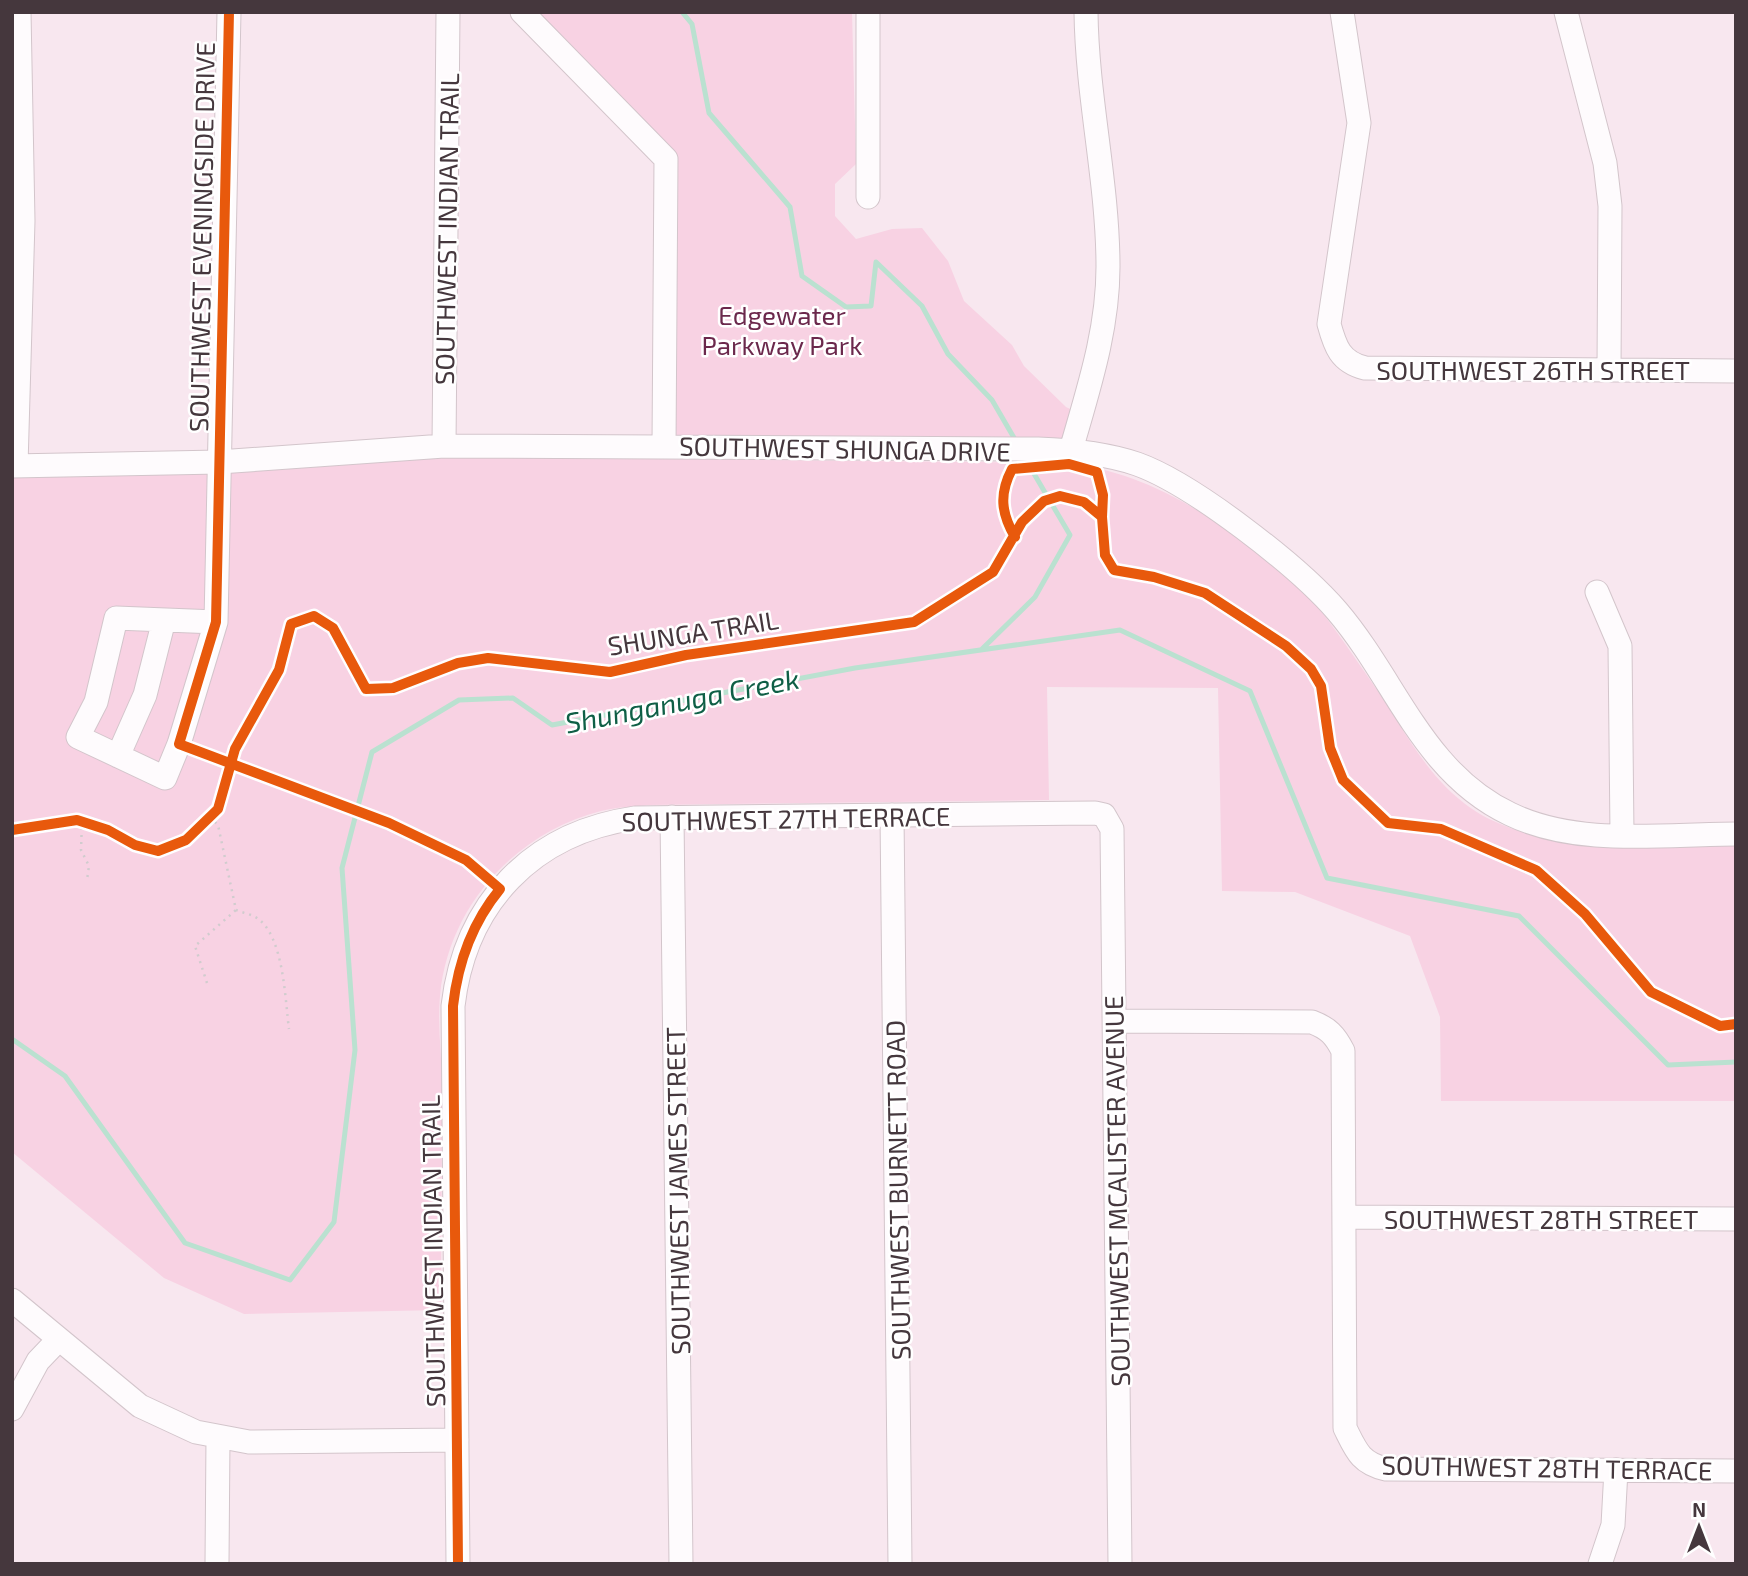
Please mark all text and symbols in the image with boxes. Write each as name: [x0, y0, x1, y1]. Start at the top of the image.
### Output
street label: SOUTHWEST EVENINGSIDE DRIVE: [182, 42, 220, 432]
street label: SOUTHWEST INDIAN TRAIL: [428, 73, 464, 385]
park label: Edgewater Parkway Park: [702, 299, 862, 360]
street label: SOUTHWEST 26TH STREET: [1376, 354, 1690, 385]
street label: SOUTHWEST SHUNGA DRIVE: [679, 430, 1011, 466]
street label: SHUNGA TRAIL: [606, 603, 780, 661]
water label: Shunganuga Creek: [562, 661, 802, 739]
street label: SOUTHWEST 27TH TERRACE: [621, 800, 951, 836]
street label: SOUTHWEST MCALISTER AVENUE: [1097, 995, 1135, 1387]
street label: SOUTHWEST BURNETT ROAD: [879, 1020, 915, 1360]
street label: SOUTHWEST JAMES STREET: [659, 1027, 695, 1355]
street label: SOUTHWEST INDIAN TRAIL: [414, 1095, 450, 1407]
street label: SOUTHWEST 28TH STREET: [1384, 1203, 1698, 1234]
street label: SOUTHWEST 28TH TERRACE: [1381, 1449, 1713, 1485]
north arrow: [1664, 1492, 1734, 1562]
text: N: [1692, 1498, 1706, 1521]

